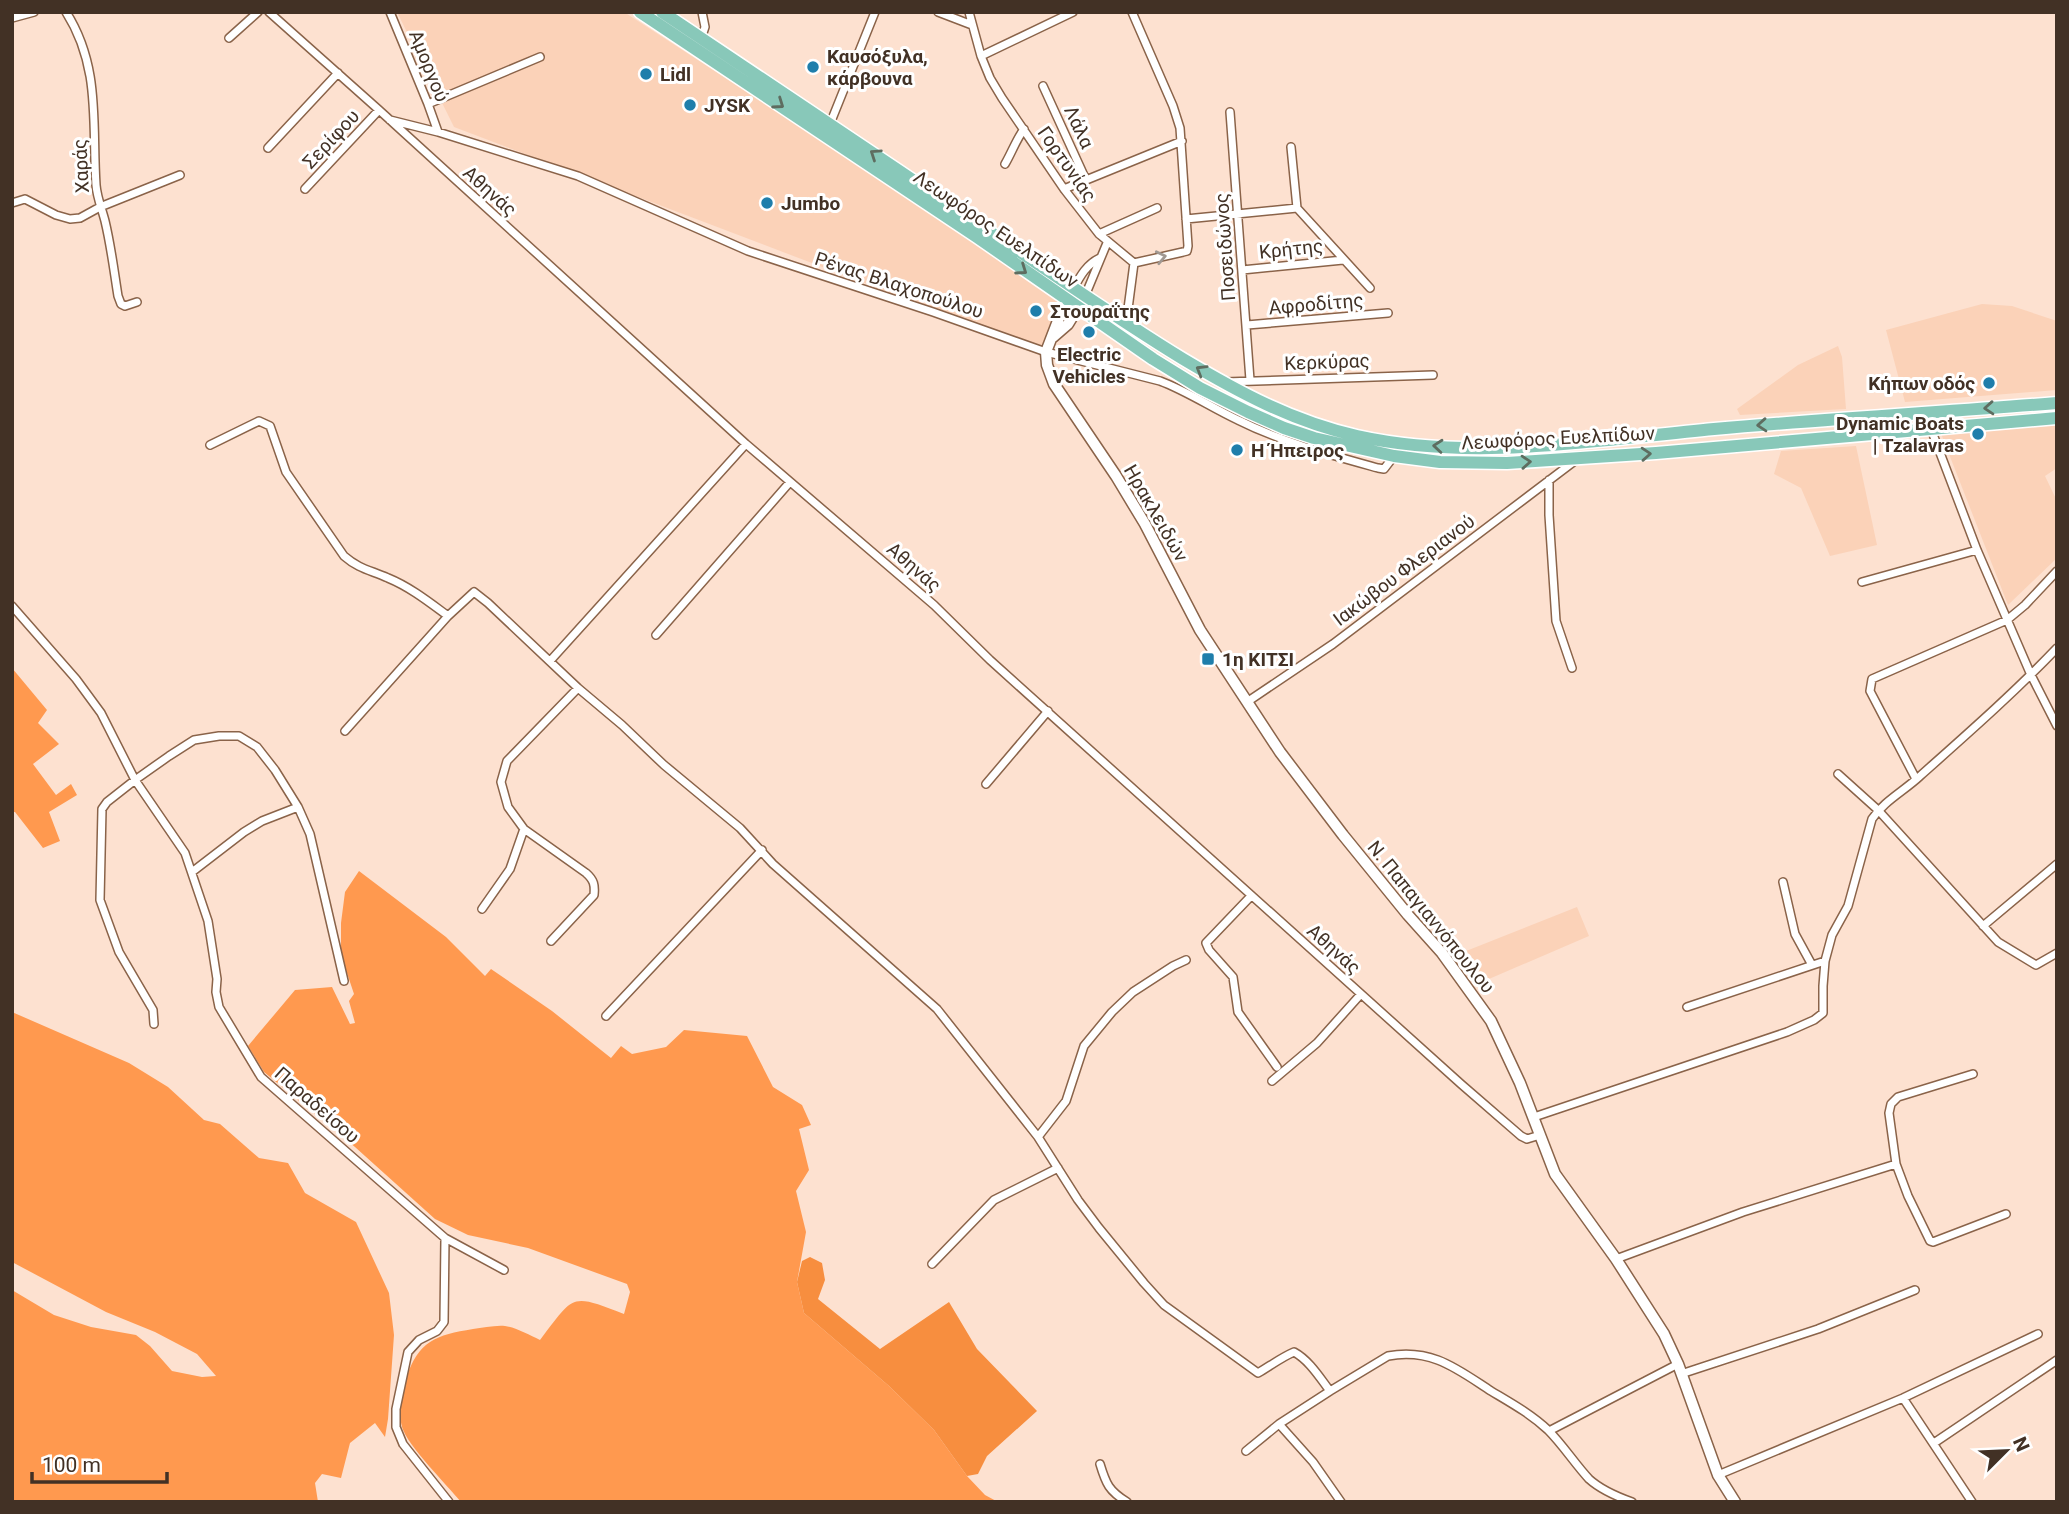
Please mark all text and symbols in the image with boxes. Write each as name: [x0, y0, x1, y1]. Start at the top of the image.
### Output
street label: Αμοργού: [404, 27, 454, 105]
place label: Καυσόξυλα, κάρβουνα: [827, 45, 928, 90]
marker: Καυσόξυλα, κάρβουνα: [805, 59, 821, 75]
place label: Lidl: [660, 63, 691, 86]
marker: Lidl: [638, 66, 654, 82]
place label: JYSK: [704, 94, 751, 117]
one-way arrow: [771, 96, 784, 108]
marker: JYSK: [682, 97, 698, 113]
street label: Λάλα: [1059, 102, 1099, 152]
street label: Σερίφου: [298, 105, 364, 173]
street label: Γορτυνίας: [1033, 122, 1101, 206]
street label: Χαράς: [68, 138, 94, 194]
one-way arrow: [870, 150, 883, 162]
street label: Αθηνάς: [459, 161, 521, 221]
street label: Λεωφόρος Ευελπίδων: [909, 165, 1083, 293]
place label: Jumbo: [781, 192, 840, 215]
street label: Ποσειδώνος: [1210, 192, 1240, 302]
marker: Jumbo: [759, 195, 775, 211]
street label: Κρήτης: [1258, 234, 1324, 264]
street label: Ρένας Βλαχοπούλου: [812, 247, 986, 323]
one-way arrow: [1155, 251, 1167, 266]
one-way arrow: [1014, 262, 1027, 274]
street label: Αφροδίτης: [1268, 288, 1364, 320]
place label: Στουραΐτης: [1050, 300, 1150, 323]
marker: Στουραΐτης: [1028, 303, 1044, 319]
marker: Electric Vehicles: [1081, 324, 1097, 340]
place label: Electric Vehicles: [1053, 343, 1126, 388]
street label: Κερκύρας: [1284, 349, 1370, 375]
one-way arrow: [1195, 365, 1208, 378]
place label: Κήπων οδός: [1868, 372, 1975, 395]
marker: Κήπων οδός: [1981, 375, 1997, 391]
one-way arrow: [1983, 400, 1994, 415]
place label: Dynamic Boats | Tzalavras: [1836, 412, 1964, 457]
one-way arrow: [1756, 418, 1767, 433]
street label: Λεωφόρος Ευελπίδων: [1461, 421, 1655, 455]
marker: Dynamic Boats | Tzalavras: [1970, 426, 1986, 442]
place label: Η Ήπειρος: [1251, 439, 1344, 462]
one-way arrow: [1432, 439, 1443, 454]
marker: Η Ήπειρος: [1229, 442, 1245, 458]
one-way arrow: [1641, 447, 1652, 462]
one-way arrow: [1521, 455, 1532, 470]
street label: Ηρακλειδών: [1119, 460, 1193, 566]
street label: Ιακώβου Φλεριανού: [1329, 509, 1479, 631]
street label: Αθηνάς: [882, 537, 946, 597]
place label: 1η ΚΙΤΣΙ: [1222, 648, 1294, 671]
marker: 1η ΚΙΤΣΙ: [1200, 651, 1216, 667]
street label: Ν. Παπαγιαννόπουλου: [1362, 836, 1500, 998]
street label: Αθηνάς: [1303, 919, 1365, 979]
street label: Παραδείσου: [270, 1062, 364, 1148]
north arrow: [1971, 1416, 2041, 1486]
text: N: [2008, 1433, 2034, 1455]
scale bar: [32, 1440, 166, 1484]
text: 100 m: [42, 1453, 101, 1477]

